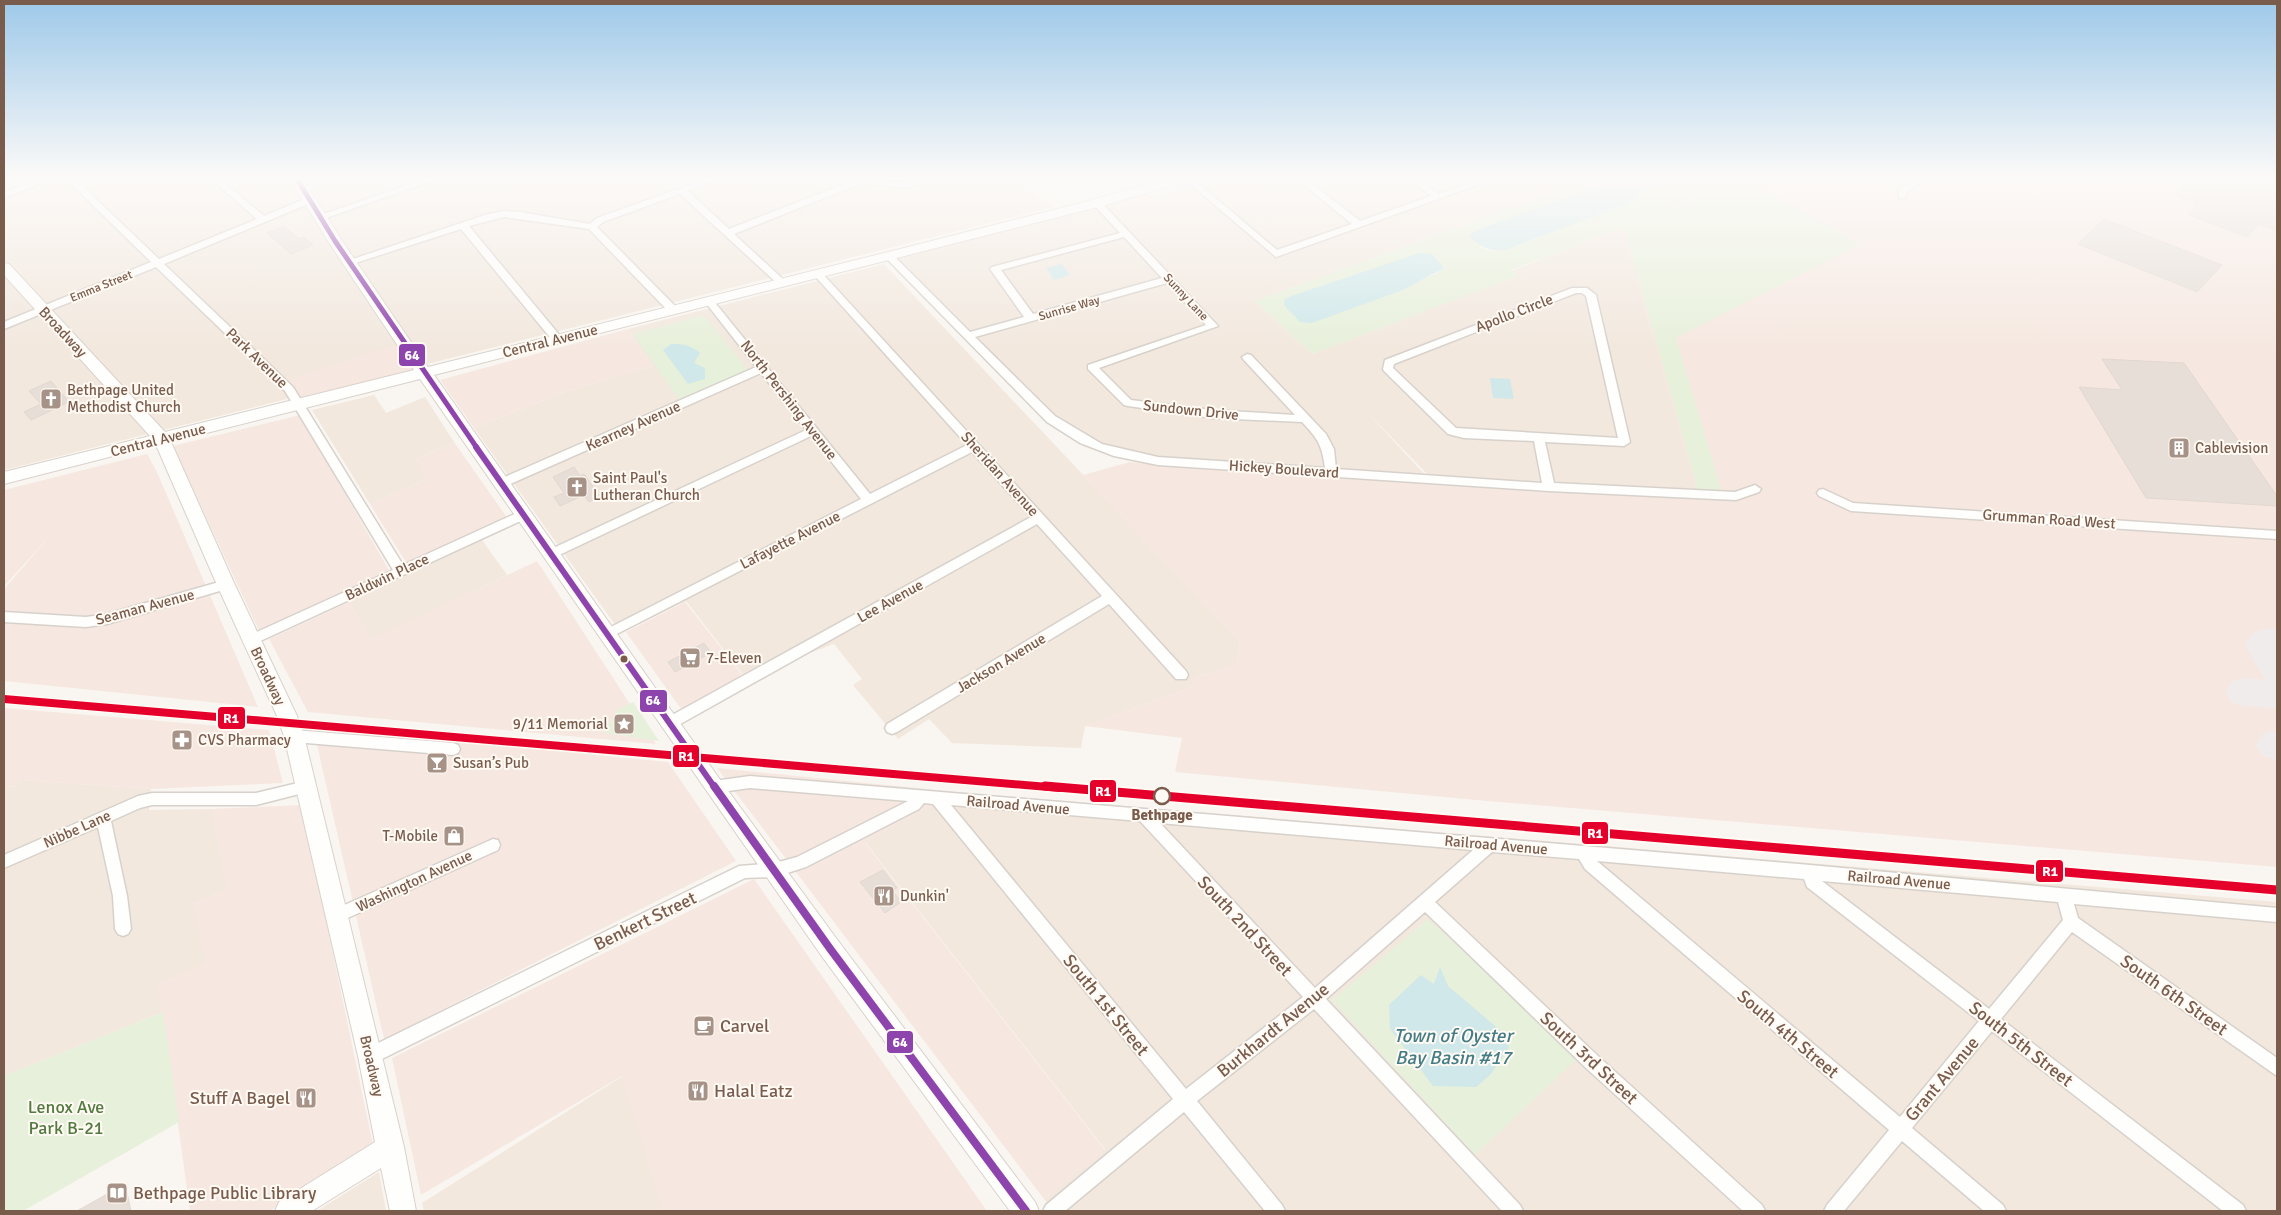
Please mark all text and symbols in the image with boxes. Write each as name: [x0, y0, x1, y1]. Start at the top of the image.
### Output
street label: Emma Street: [68, 267, 135, 306]
street label: Sunny Lane: [1160, 271, 1211, 324]
street label: Apollo Circle: [1473, 290, 1555, 336]
street label: Sunrise Way: [1037, 293, 1102, 324]
street label: Broadway: [35, 303, 91, 361]
street label: Central Avenue: [501, 320, 599, 362]
street label: Park Avenue: [222, 324, 292, 392]
street label: North Pershing Avenue: [737, 337, 841, 463]
line badge: 64: [398, 343, 426, 367]
text: 64: [404, 347, 420, 364]
place label: Bethpage United Methodist Church: [67, 381, 181, 416]
church icon: Bethpage United Methodist Church: [39, 387, 63, 411]
street label: Sundown Drive: [1142, 396, 1240, 424]
street label: Kearney Avenue: [583, 397, 683, 455]
street label: Central Avenue: [109, 419, 207, 461]
street label: Sheridan Avenue: [957, 428, 1043, 520]
building icon: Cablevision: [2167, 436, 2191, 460]
place label: Cablevision: [2195, 439, 2268, 457]
street label: Hickey Boulevard: [1228, 456, 1340, 482]
place label: Saint Paul's Lutheran Church: [593, 469, 700, 504]
church icon: Saint Paul's Lutheran Church: [565, 475, 589, 499]
street label: Grumman Road West: [1982, 505, 2116, 533]
street label: Lafayette Avenue: [737, 507, 843, 573]
street label: Baldwin Place: [342, 550, 432, 604]
street label: Lee Avenue: [854, 576, 926, 626]
street label: Seaman Avenue: [94, 585, 196, 629]
street label: Jackson Avenue: [953, 629, 1049, 697]
street label: Broadway: [247, 644, 289, 708]
supermarket icon: 7-Eleven: [678, 646, 702, 670]
place label: 7-Eleven: [706, 649, 762, 667]
unlabelled marker: [619, 654, 629, 664]
line badge: 64: [639, 689, 668, 713]
text: 64: [645, 692, 661, 709]
line badge: R1: [217, 706, 246, 730]
text: R1: [223, 710, 240, 727]
place icon: 9/11 Memorial: [612, 712, 636, 736]
place label: 9/11 Memorial: [513, 715, 608, 733]
pharmacy icon: CVS Pharmacy: [170, 728, 194, 752]
place label: CVS Pharmacy: [198, 731, 291, 749]
line badge: R1: [672, 744, 700, 768]
text: R1: [678, 748, 695, 765]
bar icon: Susan’s Pub: [425, 751, 449, 775]
place label: Susan’s Pub: [453, 754, 529, 772]
line badge: R1: [1089, 779, 1117, 803]
text: R1: [1095, 783, 1112, 800]
marker: Bethpage: [1153, 787, 1171, 805]
street label: Railroad Avenue: [966, 792, 1070, 818]
street label: Nibbe Lane: [41, 806, 113, 852]
place label: Bethpage: [1131, 806, 1193, 824]
line badge: R1: [1581, 821, 1609, 845]
shop icon: T-Mobile: [442, 824, 466, 848]
text: R1: [1587, 825, 1604, 842]
place label: T-Mobile: [383, 827, 438, 845]
street label: Railroad Avenue: [1444, 832, 1548, 858]
street label: Washington Avenue: [353, 846, 475, 916]
line badge: R1: [2035, 859, 2064, 883]
text: R1: [2042, 863, 2059, 880]
street label: Railroad Avenue: [1847, 867, 1951, 893]
street label: South 2nd Street: [1193, 871, 1297, 981]
restaurant icon: Dunkin': [872, 884, 896, 908]
street label: Benkert Street: [590, 887, 700, 955]
place label: Dunkin': [900, 887, 949, 905]
street label: South 1st Street: [1058, 950, 1154, 1060]
street label: South 6th Street: [2116, 950, 2232, 1040]
street label: Burkhardt Avenue: [1212, 978, 1334, 1082]
street label: South 4th Street: [1733, 985, 1843, 1083]
street label: South 5th Street: [1965, 997, 2077, 1091]
street label: South 3rd Street: [1535, 1007, 1643, 1109]
cafe icon: Carvel: [692, 1014, 716, 1038]
place label: Carvel: [720, 1015, 769, 1037]
water label: Town of Oyster Bay Basin #17: [1394, 1024, 1515, 1070]
line badge: 64: [886, 1030, 914, 1054]
street label: Grant Avenue: [1900, 1032, 1984, 1126]
street label: Broadway: [356, 1034, 388, 1098]
text: 64: [892, 1034, 908, 1051]
restaurant icon: Halal Eatz: [686, 1079, 710, 1103]
place label: Halal Eatz: [714, 1080, 793, 1102]
restaurant icon: Stuff A Bagel: [294, 1086, 318, 1110]
place label: Stuff A Bagel: [190, 1087, 290, 1109]
park label: Lenox Ave Park B-21: [28, 1096, 104, 1139]
library icon: Bethpage Public Library: [105, 1181, 129, 1205]
place label: Bethpage Public Library: [133, 1182, 317, 1204]

